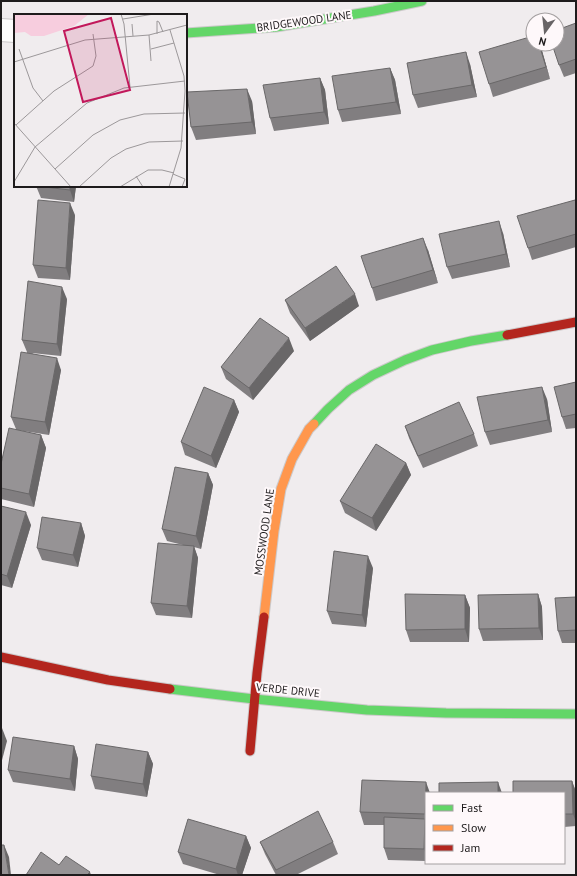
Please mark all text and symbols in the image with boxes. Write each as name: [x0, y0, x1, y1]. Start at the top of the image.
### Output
street label: BRIDGEWOOD LANE: [256, 7, 352, 35]
north arrow: [525, 12, 565, 52]
inset map: [14, 14, 187, 187]
text: N: [537, 34, 548, 49]
street label: MOSSWOOD LANE: [251, 488, 277, 576]
street label: VERDE DRIVE: [255, 680, 321, 700]
legend: [425, 792, 565, 864]
text: Fast: [461, 800, 482, 815]
text: Slow: [461, 820, 486, 835]
text: Jam: [460, 840, 480, 855]

